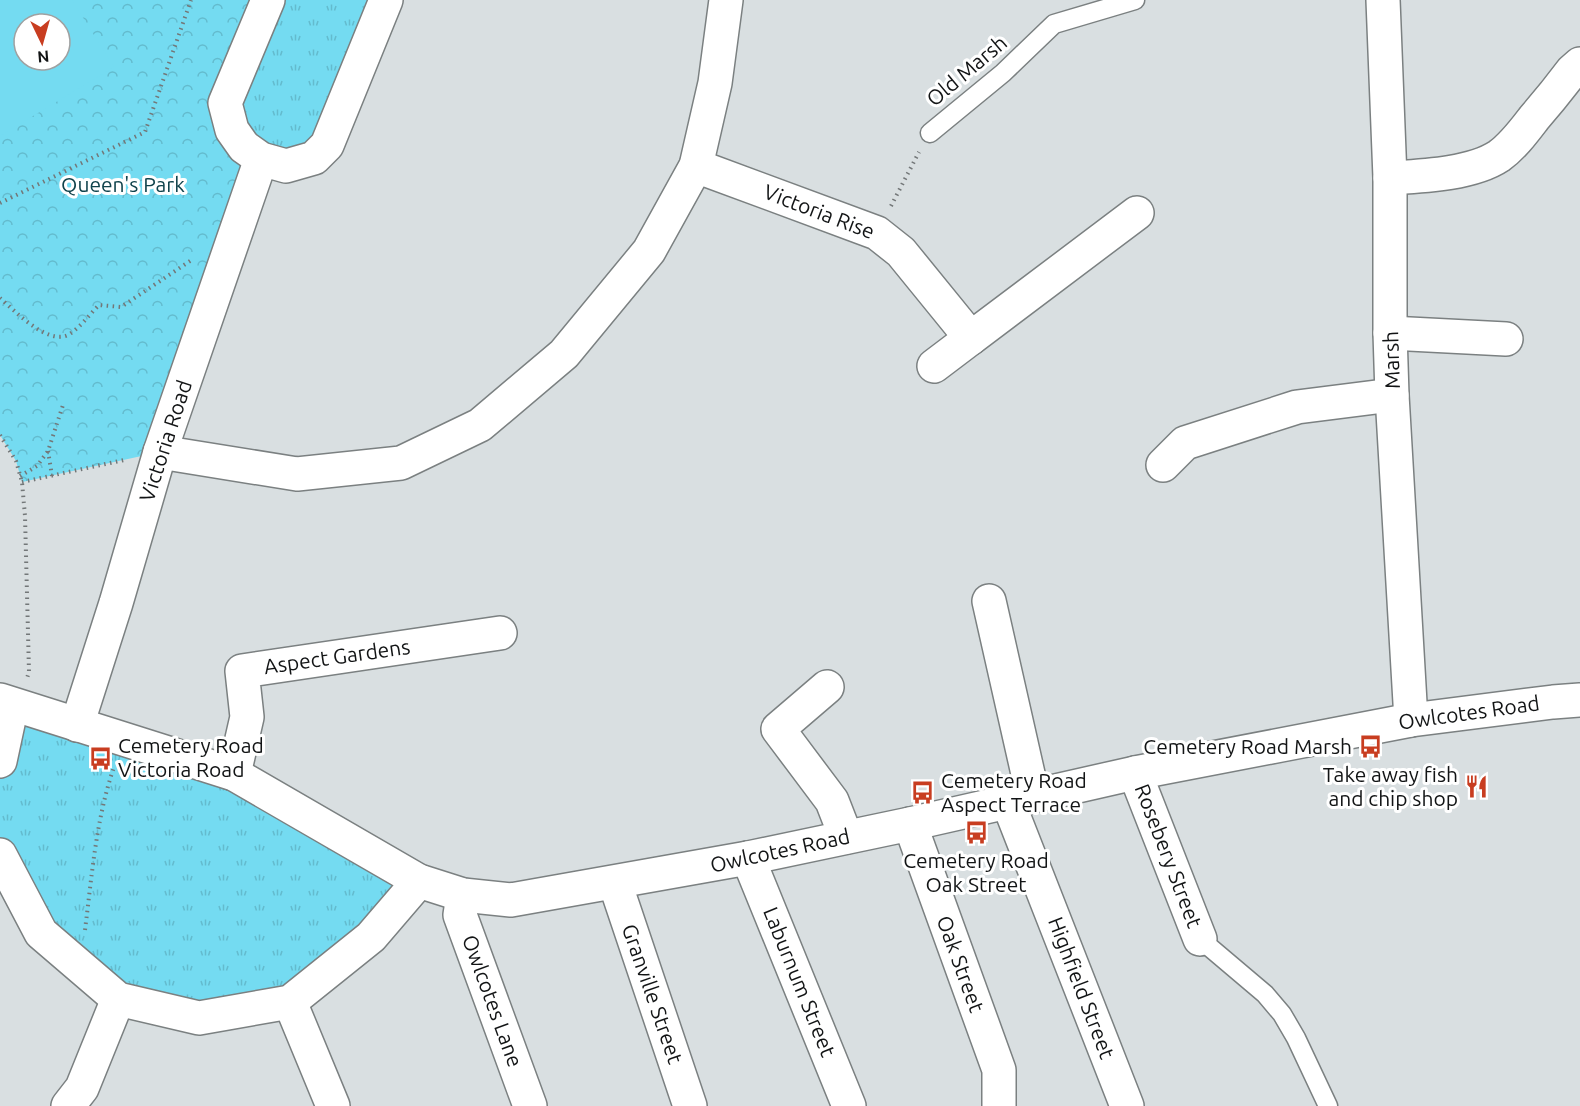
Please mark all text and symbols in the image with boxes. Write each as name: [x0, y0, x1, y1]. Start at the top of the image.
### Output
north arrow: [12, 12, 72, 72]
street label: Old Marsh: [921, 30, 1011, 111]
text: N: [37, 47, 50, 66]
park label: Queen's Park: [61, 172, 185, 196]
street label: Victoria Rise: [760, 179, 878, 243]
street label: Marsh: [1378, 331, 1404, 389]
street label: Victoria Road: [134, 377, 196, 505]
street label: Aspect Gardens: [262, 634, 412, 678]
street label: Owlcotes Road: [1397, 690, 1541, 734]
place label: Cemetery Road Victoria Road: [118, 733, 264, 781]
place label: Cemetery Road Marsh: [1143, 734, 1352, 758]
bus stop icon: Cemetery Road Marsh: [1357, 734, 1383, 760]
bus stop icon: Cemetery Road Victoria Road: [87, 745, 113, 771]
place label: Take away fish and chip shop: [1323, 762, 1458, 810]
place label: Cemetery Road Aspect Terrace: [941, 768, 1087, 816]
restaurant icon: Take away fish and chip shop: [1463, 774, 1489, 800]
bus stop icon: Cemetery Road Aspect Terrace: [910, 780, 936, 806]
street label: Rosebery Street: [1131, 780, 1207, 931]
bus stop icon: Cemetery Road Oak Street: [963, 820, 989, 846]
street label: Owlcotes Road: [708, 823, 852, 877]
place label: Cemetery Road Oak Street: [903, 848, 1049, 896]
street label: Laburnum Street: [759, 903, 841, 1060]
street label: Oak Street: [932, 912, 990, 1015]
street label: Highfield Street: [1044, 913, 1120, 1062]
street label: Granville Street: [618, 921, 688, 1067]
street label: Owlcotes Lane: [458, 931, 528, 1070]

